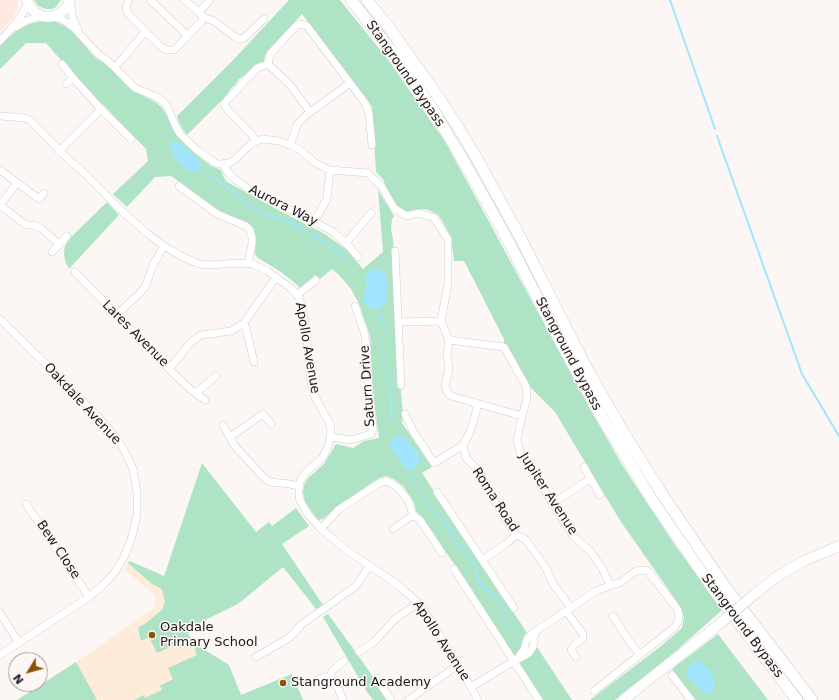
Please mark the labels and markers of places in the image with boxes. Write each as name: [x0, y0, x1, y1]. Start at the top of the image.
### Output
place label: Oakdale Primary School: [160, 620, 258, 651]
marker: Oakdale Primary School: [147, 630, 157, 640]
place label: Stanground Academy: [291, 675, 431, 691]
marker: Stanground Academy: [278, 678, 288, 688]

